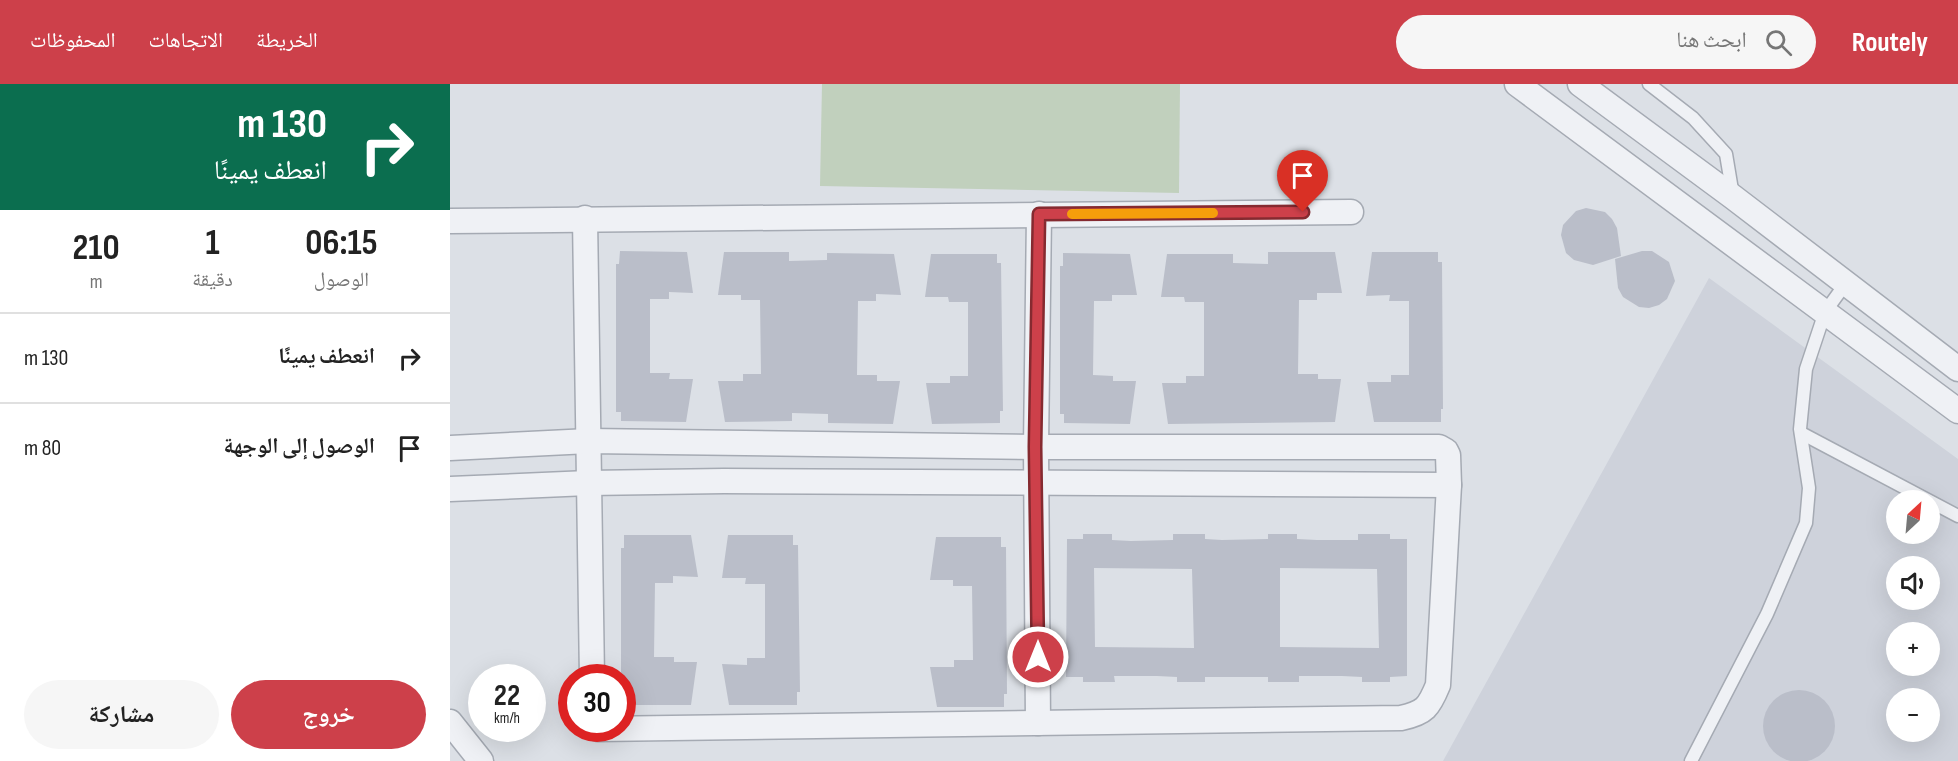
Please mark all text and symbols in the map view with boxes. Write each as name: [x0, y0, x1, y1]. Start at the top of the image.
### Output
search box: [1396, 15, 1816, 69]
icon: search: [1762, 26, 1795, 59]
text: Routely: [1852, 26, 1928, 59]
text: ابحث هنا: [1676, 27, 1747, 54]
text: المحفوظات: [30, 28, 115, 53]
text: الاتجاهات: [148, 28, 223, 53]
text: الخريطة: [256, 28, 318, 53]
text: 130 m: [237, 99, 327, 150]
icon: right: [348, 108, 426, 186]
pin: [1277, 150, 1328, 212]
text: انعطف يمينًا: [214, 155, 327, 187]
icon: arrive: [1286, 159, 1319, 192]
text: 1: [205, 222, 220, 265]
text: 06:15: [305, 222, 377, 265]
text: 210: [73, 227, 120, 270]
text: دقيقة: [192, 268, 233, 292]
text: الوصول: [314, 268, 369, 292]
text: m: [90, 270, 103, 294]
icon: right: [393, 342, 426, 375]
text: انعطف يمينًا: [278, 343, 375, 370]
text: 130 m: [24, 345, 68, 372]
icon: arrive: [393, 432, 426, 465]
text: الوصول إلى الوجهة: [223, 433, 375, 460]
text: 80 m: [24, 435, 61, 462]
north arrow: [1886, 490, 1940, 544]
map controls: [1886, 490, 1940, 742]
button: sound: [1886, 556, 1940, 610]
button: +: [1886, 622, 1940, 676]
position arrow: [1006, 625, 1070, 689]
speed limit sign: 30: [558, 664, 636, 742]
text: 22: [494, 678, 520, 714]
button: مشاركة: [24, 680, 219, 749]
button: خروج: [231, 680, 426, 749]
button: −: [1886, 688, 1940, 742]
text: km/h: [494, 709, 520, 728]

